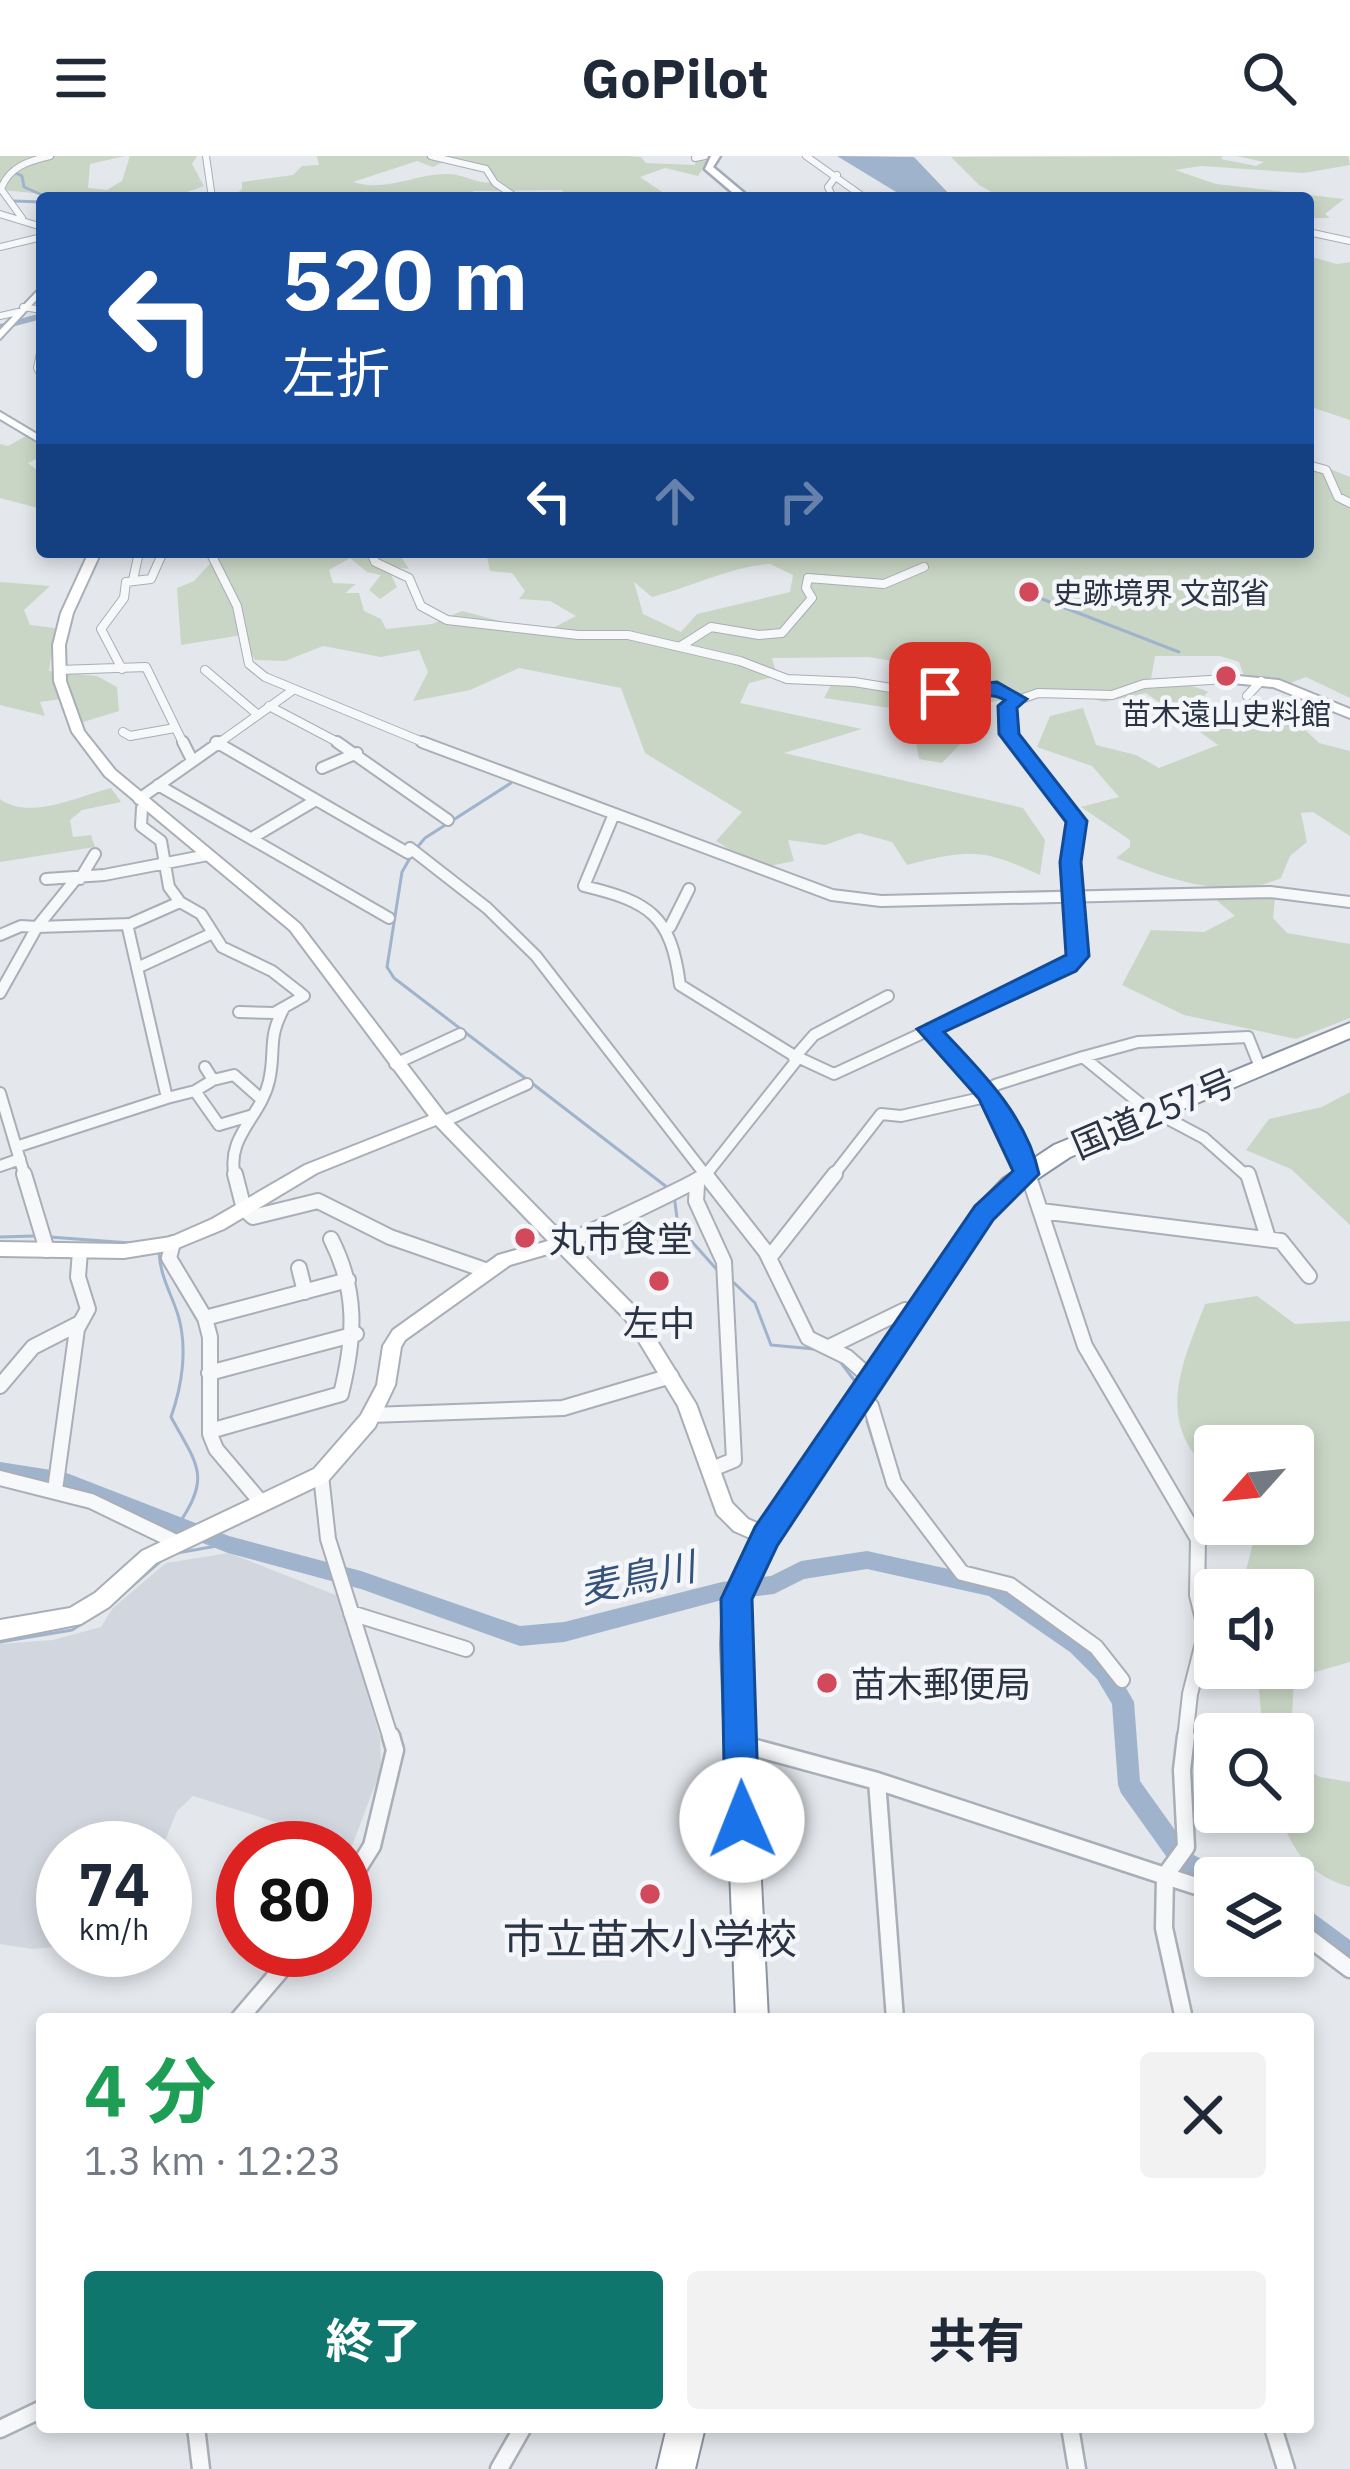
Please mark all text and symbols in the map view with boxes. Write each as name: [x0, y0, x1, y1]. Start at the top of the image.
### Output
text: GoPilot: [581, 43, 769, 113]
icon: menu: [48, 45, 114, 111]
icon: search: [1236, 45, 1302, 111]
text: 520 m: [282, 224, 528, 333]
icon: left: [84, 240, 240, 396]
text: 左折: [282, 338, 390, 408]
icon: left: [516, 468, 582, 534]
icon: ahead: [642, 468, 708, 534]
icon: right: [768, 468, 834, 534]
place label: 史跡境界 文部省: [1053, 573, 1270, 612]
marker: 史跡境界 文部省: [1016, 579, 1042, 605]
pin: [889, 642, 991, 744]
icon: arrive: [907, 660, 973, 726]
marker: 苗木遠山史料館: [1213, 663, 1239, 689]
place label: 苗木遠山史料館: [1121, 694, 1331, 733]
street label: 国道257号: [1064, 1058, 1242, 1168]
place label: 丸市食堂: [549, 1215, 693, 1262]
marker: 丸市食堂: [512, 1225, 538, 1251]
marker: 左中: [646, 1268, 672, 1294]
place label: 左中: [623, 1299, 695, 1346]
north arrow: [1194, 1425, 1314, 1545]
map controls: [1194, 1425, 1314, 1977]
water label: 麦鳥川: [574, 1539, 703, 1614]
button: sound: [1194, 1569, 1314, 1689]
place label: 苗木郵便局: [851, 1660, 1031, 1707]
marker: 苗木郵便局: [814, 1670, 840, 1696]
button: search: [1194, 1713, 1314, 1833]
position arrow: [679, 1757, 805, 1883]
speed limit sign: 80: [216, 1821, 372, 1977]
text: 74: [78, 1844, 150, 1923]
button: layers: [1194, 1857, 1314, 1977]
marker: 市立苗木小学校: [637, 1881, 663, 1907]
text: km/h: [79, 1909, 149, 1948]
place label: 市立苗木小学校: [503, 1911, 797, 1966]
text: 4 分: [84, 2043, 216, 2137]
button: close: [1140, 2052, 1266, 2178]
text: 1.3 km · 12:23: [84, 2135, 341, 2186]
button: 終了: [84, 2271, 663, 2409]
button: 共有: [687, 2271, 1266, 2409]

